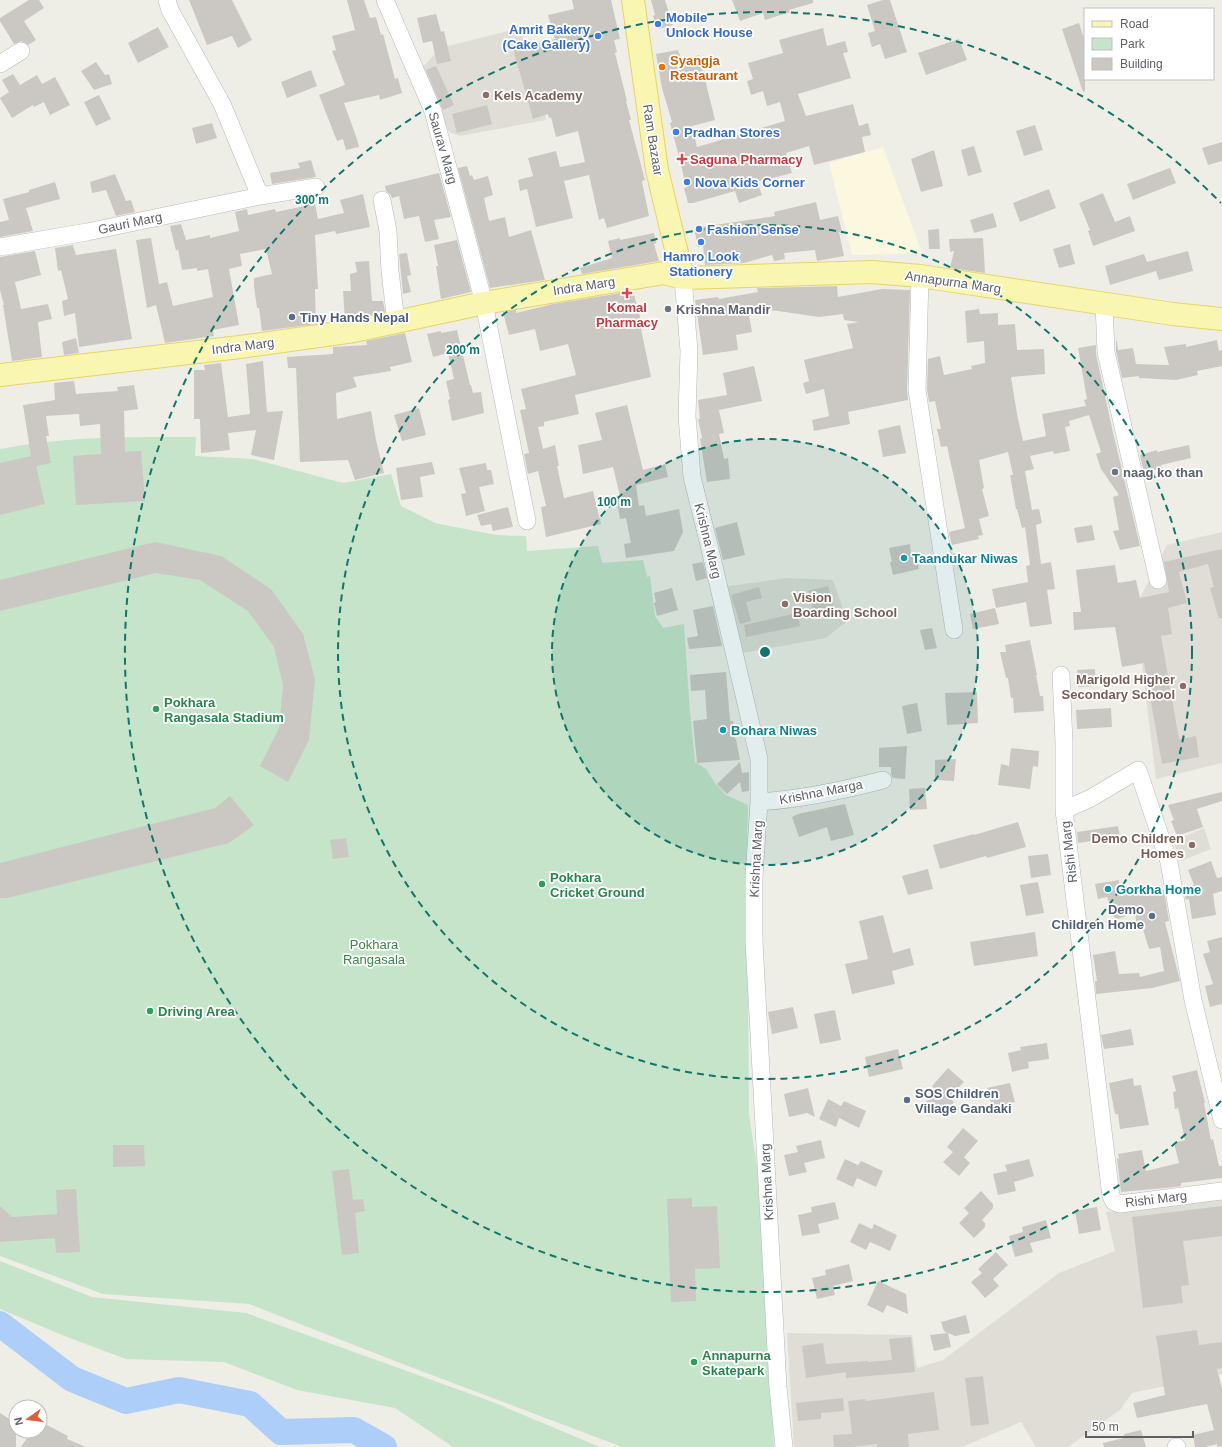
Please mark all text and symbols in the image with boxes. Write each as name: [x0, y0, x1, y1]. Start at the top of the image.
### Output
legend: [1084, 8, 1214, 80]
place label: Mobile Unlock House: [666, 10, 753, 40]
text: Road: [1120, 17, 1149, 31]
marker: Mobile Unlock House: [653, 19, 663, 29]
place label: Amrit Bakery (Cake Gallery): [503, 22, 591, 52]
marker: Amrit Bakery (Cake Gallery): [593, 31, 603, 41]
text: Park: [1120, 37, 1146, 51]
place label: Syangja Restaurant: [670, 53, 739, 83]
text: Building: [1120, 57, 1163, 71]
marker: Syangja Restaurant: [657, 62, 667, 72]
place label: Kels Academy: [494, 88, 583, 103]
marker: Kels Academy: [481, 90, 491, 100]
street label: Ram Bazaar: [640, 103, 666, 178]
street label: Saurav Marg: [426, 110, 460, 186]
place label: Pradhan Stores: [684, 125, 780, 140]
marker: Pradhan Stores: [671, 127, 681, 137]
place label: Saguna Pharmacy: [690, 152, 803, 167]
marker: Saguna Pharmacy: [677, 154, 687, 164]
place label: Nova Kids Corner: [695, 175, 805, 190]
marker: Nova Kids Corner: [682, 177, 692, 187]
text: 300 m: [295, 193, 329, 207]
street label: Gauri Marg: [97, 209, 163, 237]
place label: Fashion Sense: [707, 222, 799, 237]
marker: Fashion Sense: [694, 224, 704, 234]
marker: Hamro Look Stationery: [696, 237, 706, 247]
place label: Hamro Look Stationery: [663, 249, 740, 279]
street label: Annapurna Marg: [904, 268, 1002, 296]
street label: Indra Marg: [552, 274, 616, 298]
marker: Komal Pharmacy: [622, 288, 632, 298]
place label: Komal Pharmacy: [596, 300, 659, 330]
place label: Krishna Mandir: [676, 302, 771, 317]
marker: Krishna Mandir: [663, 304, 673, 314]
place label: Tiny Hands Nepal: [300, 310, 409, 325]
marker: Tiny Hands Nepal: [287, 312, 297, 322]
street label: Indra Marg: [211, 335, 275, 357]
text: 200 m: [446, 343, 480, 357]
place label: naag ko than: [1123, 465, 1203, 480]
marker: naag ko than: [1110, 467, 1120, 477]
text: 100 m: [597, 495, 631, 509]
street label: Krishna Marg: [691, 502, 725, 580]
place label: Taandukar Niwas: [912, 551, 1018, 566]
marker: Taandukar Niwas: [899, 553, 909, 563]
place label: Vision Boarding School: [793, 590, 897, 620]
marker: Vision Boarding School: [780, 599, 790, 609]
centre of rings: [758, 645, 772, 659]
place label: Marigold Higher Secondary School: [1062, 672, 1175, 702]
marker: Marigold Higher Secondary School: [1178, 681, 1188, 691]
place label: Pokhara Rangasala Stadium: [164, 695, 284, 725]
marker: Pokhara Rangasala Stadium: [151, 704, 161, 714]
place label: Bohara Niwas: [731, 723, 817, 738]
marker: Bohara Niwas: [718, 725, 728, 735]
street label: Krishna Marga: [778, 776, 865, 807]
street label: Krishna Marg: [746, 820, 766, 898]
street label: Rishi Marg: [1058, 820, 1080, 884]
place label: Demo Children Homes: [1092, 831, 1184, 861]
marker: Demo Children Homes: [1187, 840, 1197, 850]
place label: Pokhara Cricket Ground: [550, 870, 645, 900]
marker: Pokhara Cricket Ground: [537, 879, 547, 889]
place label: Gorkha Home: [1116, 882, 1201, 897]
marker: Gorkha Home: [1103, 884, 1113, 894]
place label: Demo Children Home: [1052, 902, 1144, 932]
marker: Demo Children Home: [1147, 911, 1157, 921]
park label: Pokhara Rangasala: [343, 937, 406, 967]
place label: Driving Area: [158, 1004, 236, 1019]
marker: Driving Area: [145, 1006, 155, 1016]
place label: SOS Children Village Gandaki: [915, 1086, 1012, 1116]
marker: SOS Children Village Gandaki: [902, 1095, 912, 1105]
street label: Krishna Marg: [757, 1143, 777, 1221]
street label: Rishi Marg: [1124, 1188, 1188, 1210]
place label: Annapurna Skatepark: [702, 1348, 771, 1378]
marker: Annapurna Skatepark: [689, 1357, 699, 1367]
north arrow: [8, 1399, 48, 1439]
scale bar: [1086, 1413, 1193, 1439]
text: N: [12, 1416, 25, 1427]
text: 50 m: [1092, 1420, 1119, 1434]

